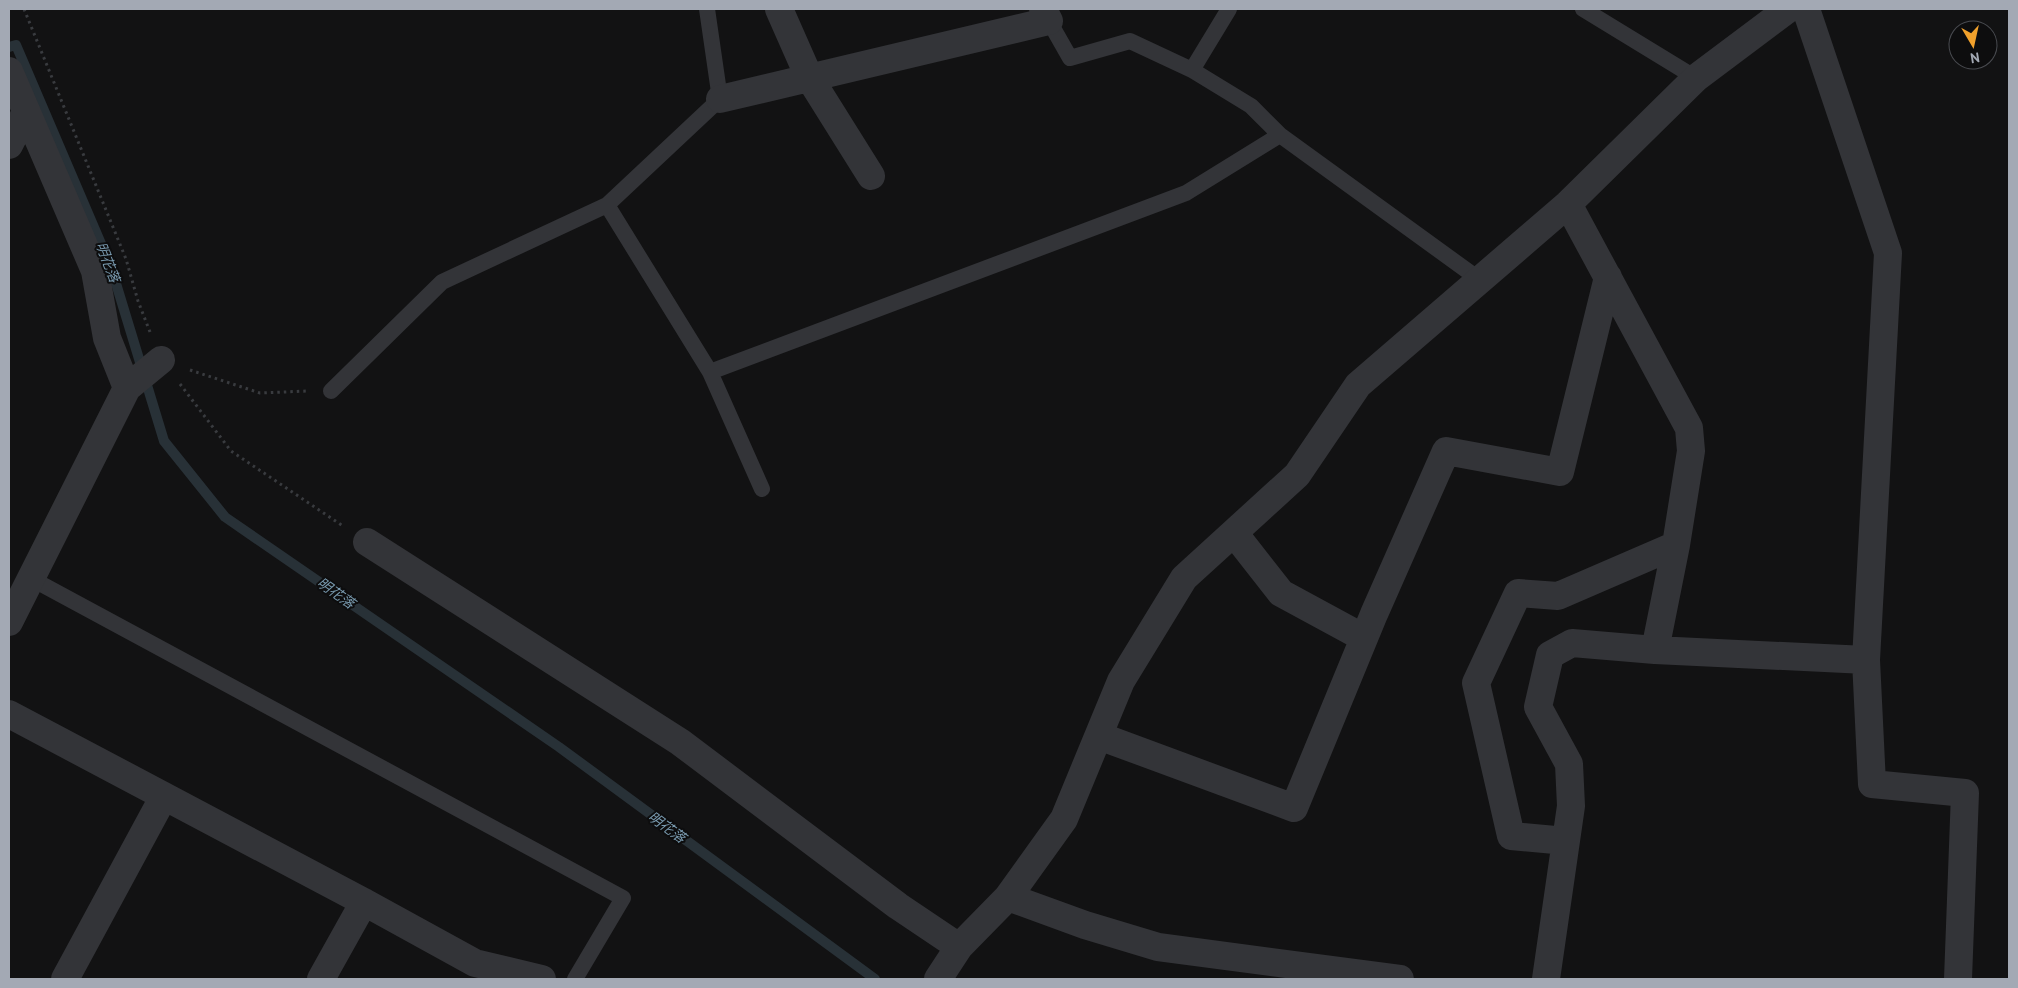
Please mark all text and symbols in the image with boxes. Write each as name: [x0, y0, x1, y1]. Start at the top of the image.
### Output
north arrow: [1948, 20, 1998, 70]
text: N: [1969, 48, 1981, 67]
water label: 明花落: [92, 239, 125, 287]
water label: 明花落: [314, 574, 360, 614]
water label: 明花落: [645, 807, 691, 848]

